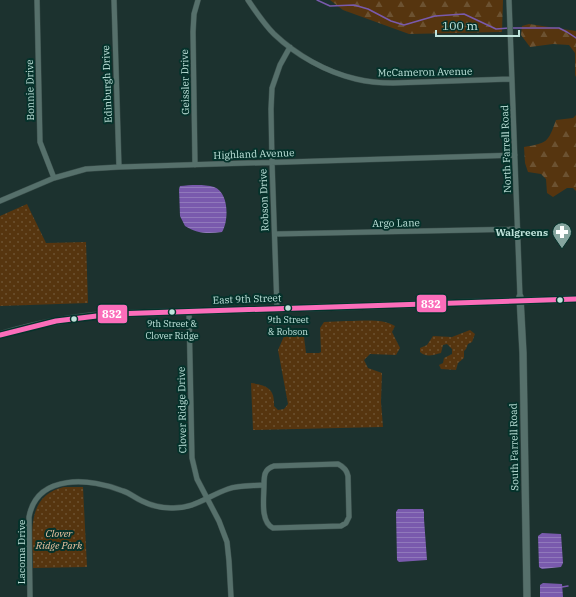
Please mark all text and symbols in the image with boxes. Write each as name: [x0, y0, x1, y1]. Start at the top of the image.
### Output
scale bar: [436, 12, 519, 38]
text: 100 m: [442, 18, 478, 33]
street label: Edinburgh Drive: [99, 45, 115, 123]
street label: Geissler Drive: [178, 49, 192, 115]
street label: Bonnie Drive: [23, 59, 37, 121]
street label: McCameron Avenue: [378, 65, 472, 79]
street label: North Farrell Road: [498, 105, 514, 193]
street label: Highland Avenue: [213, 146, 295, 162]
street label: Robson Drive: [256, 168, 272, 232]
street label: Argo Lane: [372, 216, 420, 230]
pharmacy icon: Walgreens: [551, 221, 573, 249]
place label: Walgreens: [495, 226, 548, 239]
street label: East 9th Street: [212, 291, 282, 307]
line badge: 832: [416, 294, 447, 313]
unlabelled marker: [555, 295, 565, 305]
text: 832: [421, 297, 441, 311]
marker: 9th Street & Robson: [283, 303, 293, 313]
line badge: 832: [97, 304, 128, 324]
text: 832: [102, 307, 122, 321]
marker: 9th Street & Clover Ridge: [167, 307, 177, 317]
unlabelled marker: [69, 314, 79, 324]
place label: 9th Street & Robson: [267, 314, 309, 337]
place label: 9th Street & Clover Ridge: [145, 318, 199, 341]
street label: Clover Ridge Drive: [175, 367, 189, 453]
street label: South Farrell Road: [507, 403, 521, 491]
street label: Lacoma Drive: [15, 520, 28, 584]
park label: Clover Ridge Park: [35, 527, 83, 552]

